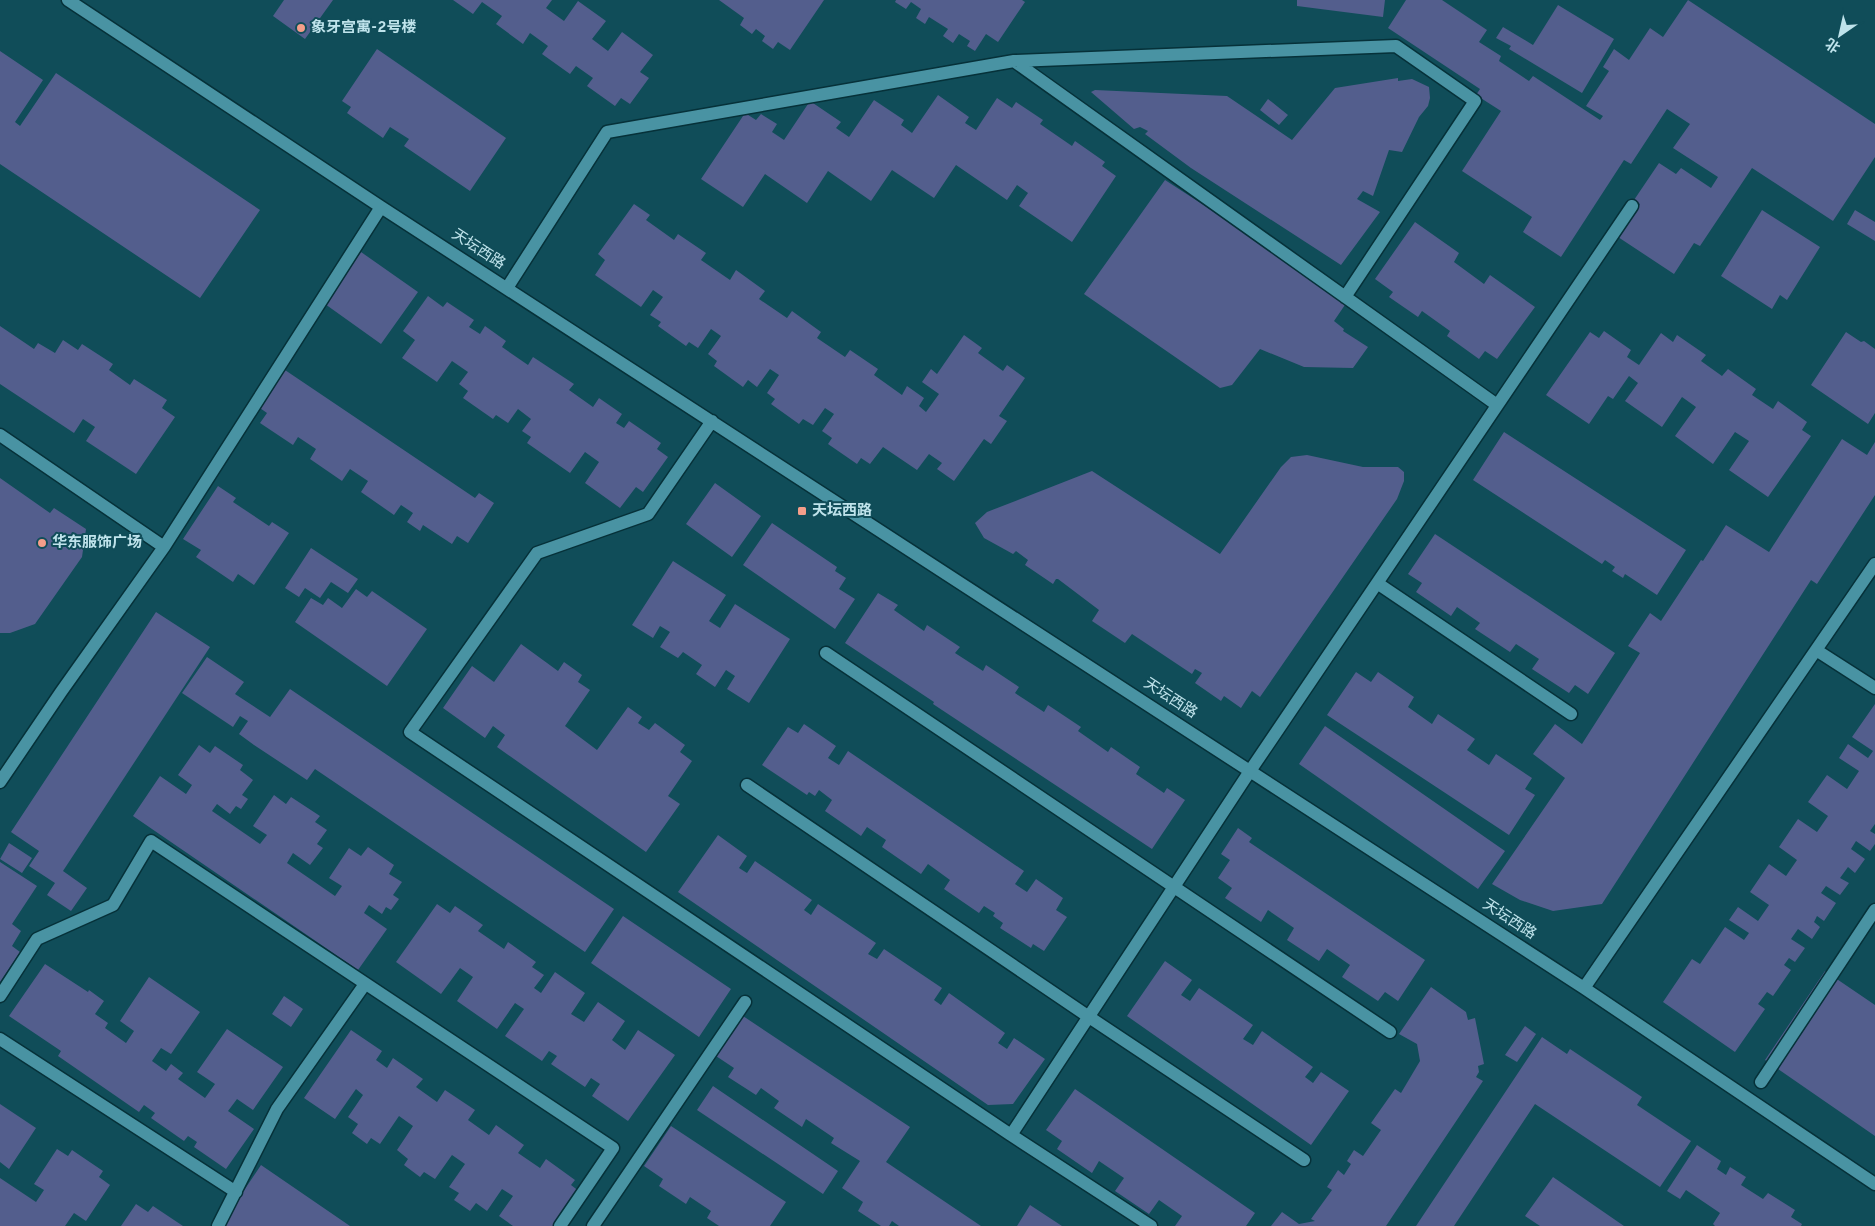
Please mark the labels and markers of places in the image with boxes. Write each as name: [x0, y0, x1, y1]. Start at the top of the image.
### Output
place label: 象牙宫寓-2号楼: [311, 18, 416, 38]
marker: 象牙宫寓-2号楼: [295, 22, 307, 34]
place label: 天坛西路: [812, 502, 872, 521]
marker: 天坛西路: [796, 505, 808, 517]
place label: 华东服饰广场: [52, 533, 142, 553]
marker: 华东服饰广场: [36, 537, 48, 549]

